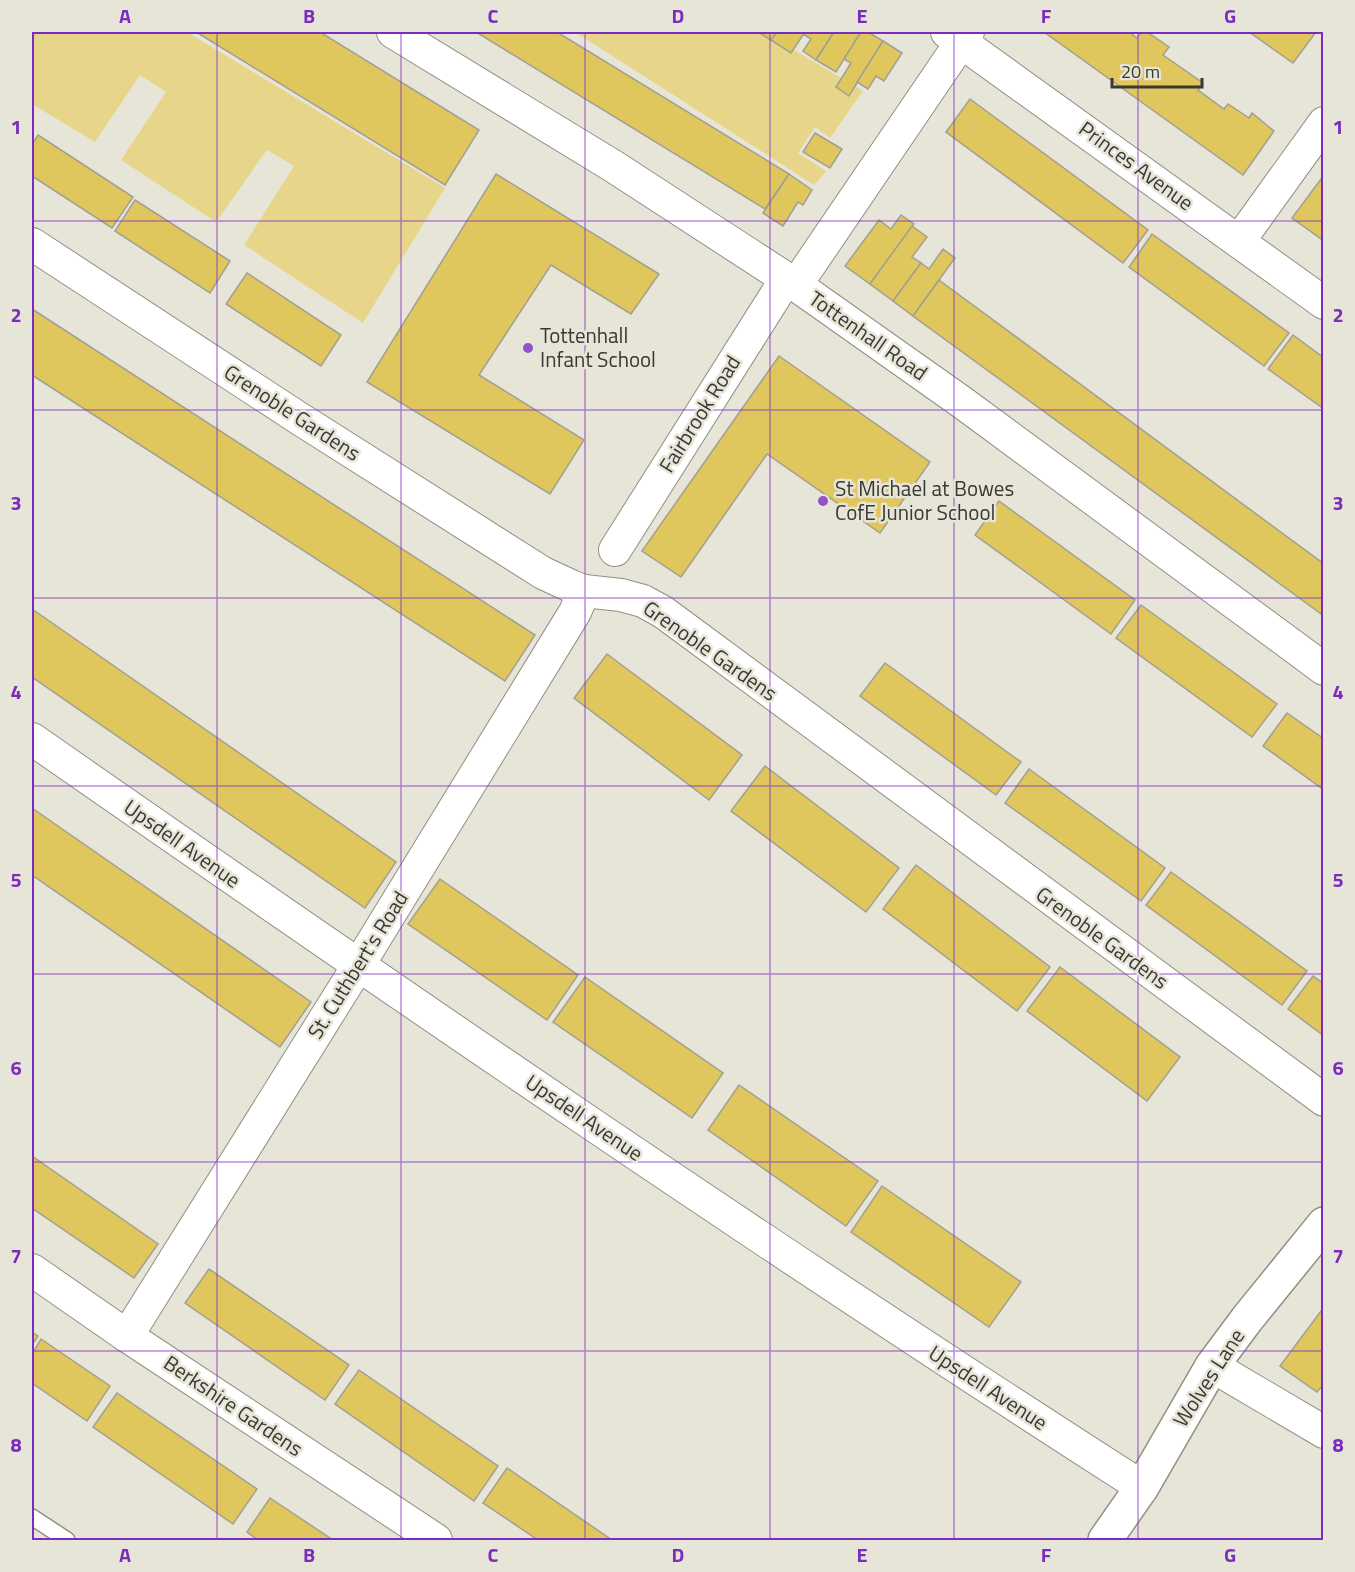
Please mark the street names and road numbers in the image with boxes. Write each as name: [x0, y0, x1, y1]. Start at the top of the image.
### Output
street label: Princes Avenue: [1072, 112, 1201, 218]
street label: Tottenhall Road: [803, 282, 934, 388]
street label: Fairbrook Road: [650, 349, 748, 478]
street label: Grenoble Gardens: [218, 356, 367, 468]
street label: Grenoble Gardens: [637, 592, 784, 708]
street label: Upsdell Avenue: [118, 791, 247, 895]
street label: Grenoble Gardens: [1030, 878, 1176, 996]
street label: St. Cuthbert's Road: [299, 884, 416, 1045]
street label: Upsdell Avenue: [519, 1066, 650, 1168]
street label: Wolves Lane: [1164, 1322, 1252, 1433]
street label: Upsdell Avenue: [923, 1337, 1054, 1438]
street label: Berkshire Gardens: [157, 1347, 310, 1464]

